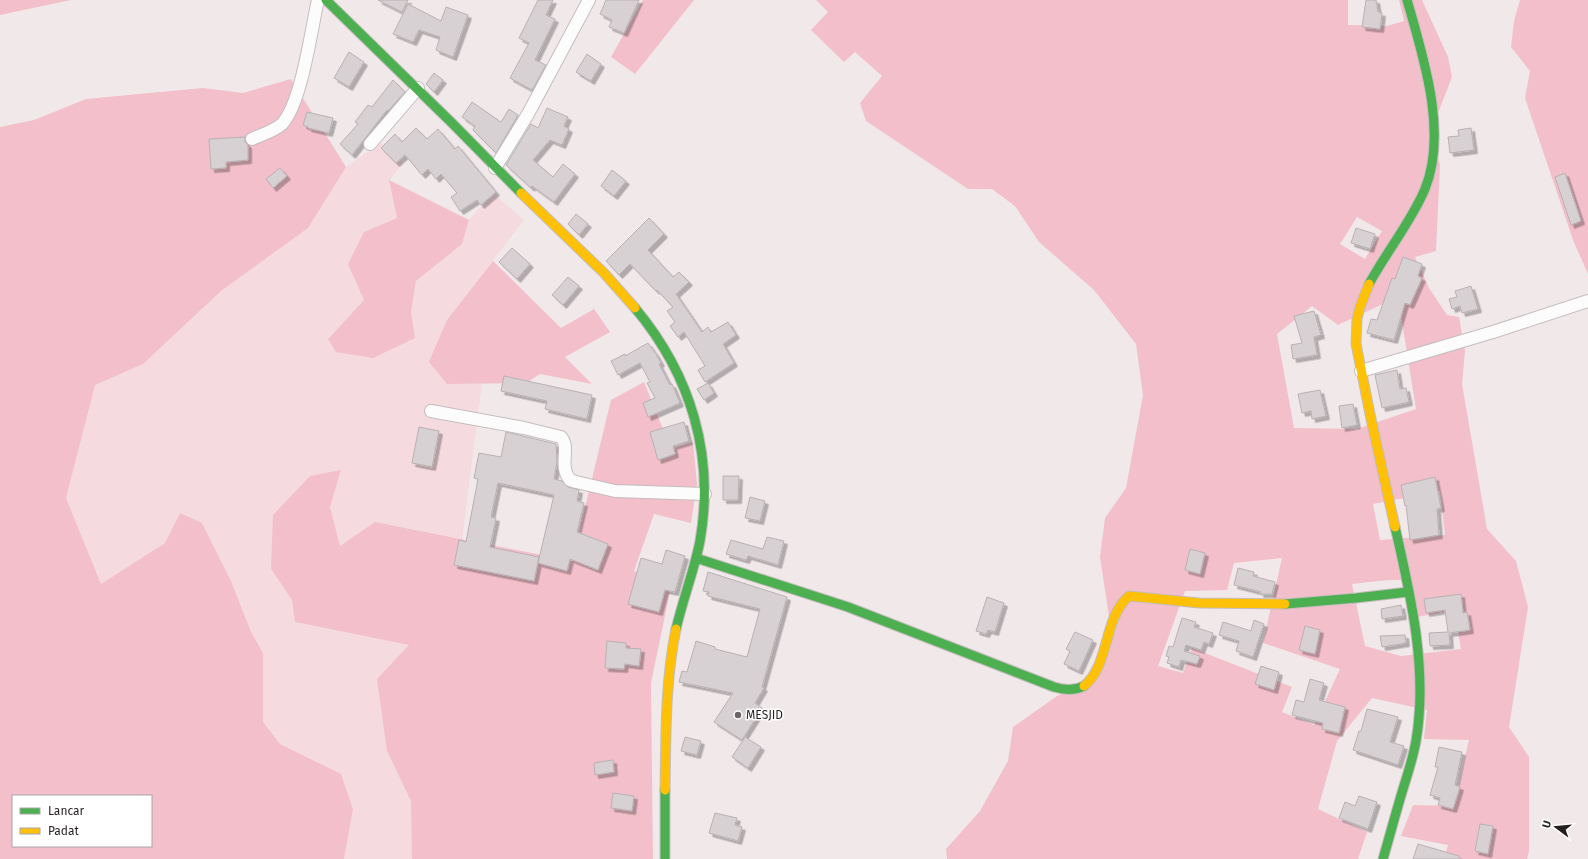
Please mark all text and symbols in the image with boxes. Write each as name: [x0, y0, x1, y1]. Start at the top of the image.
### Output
place label: MESJID: [746, 708, 783, 722]
marker: MESJID: [733, 710, 743, 720]
legend: [12, 795, 152, 847]
text: Lancar: [48, 804, 85, 818]
north arrow: [1536, 807, 1576, 847]
text: U: [1540, 819, 1554, 830]
text: Padat: [48, 824, 80, 838]

